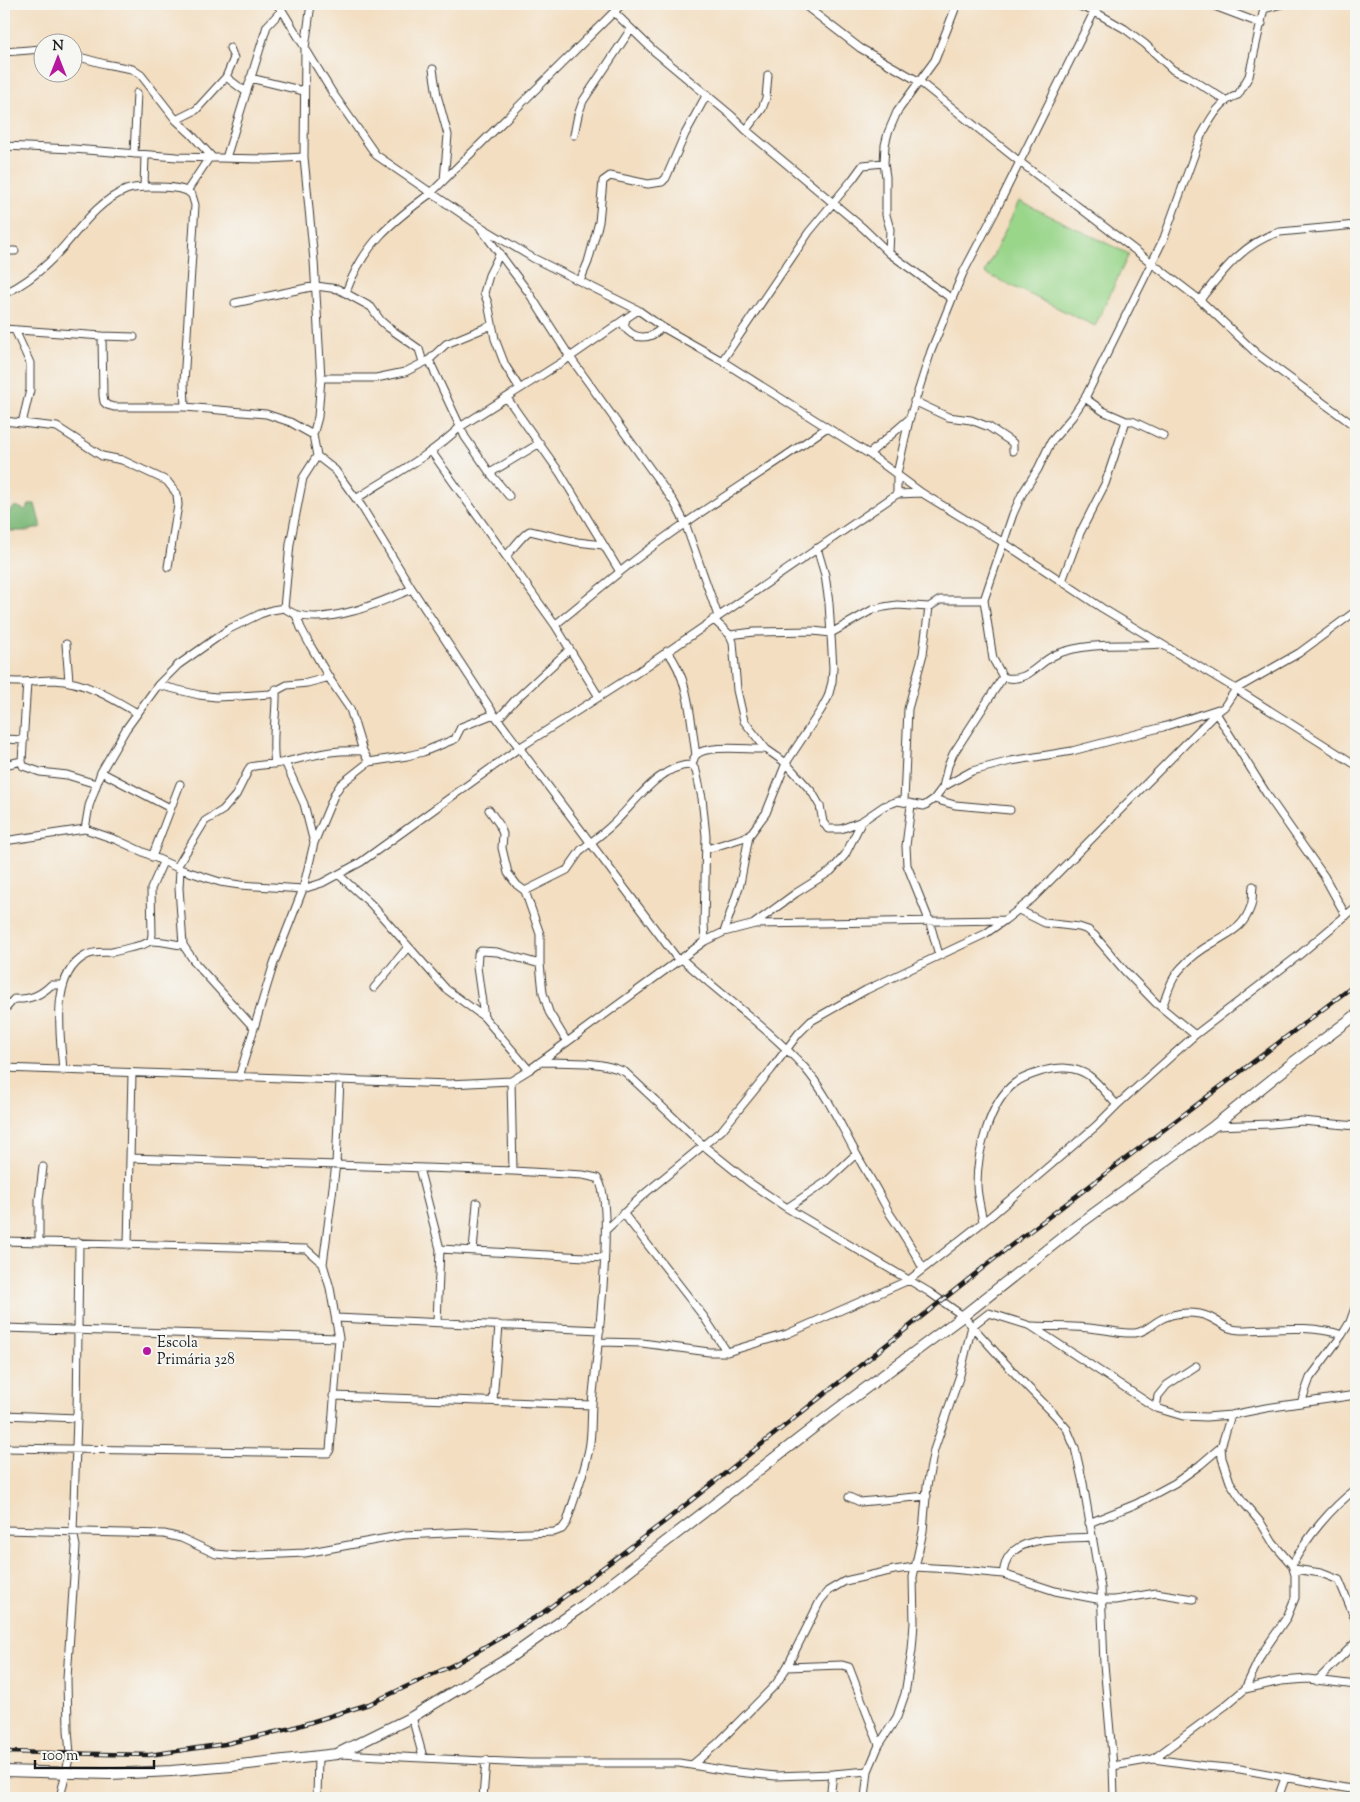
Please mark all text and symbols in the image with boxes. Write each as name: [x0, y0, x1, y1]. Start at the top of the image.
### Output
north arrow: [32, 32, 82, 82]
text: N: [52, 37, 64, 57]
place label: Escola Primária 328: [157, 1333, 235, 1371]
marker: Escola Primária 328: [141, 1345, 153, 1357]
scale bar: [35, 1737, 154, 1769]
text: 100 m: [42, 1746, 79, 1767]

